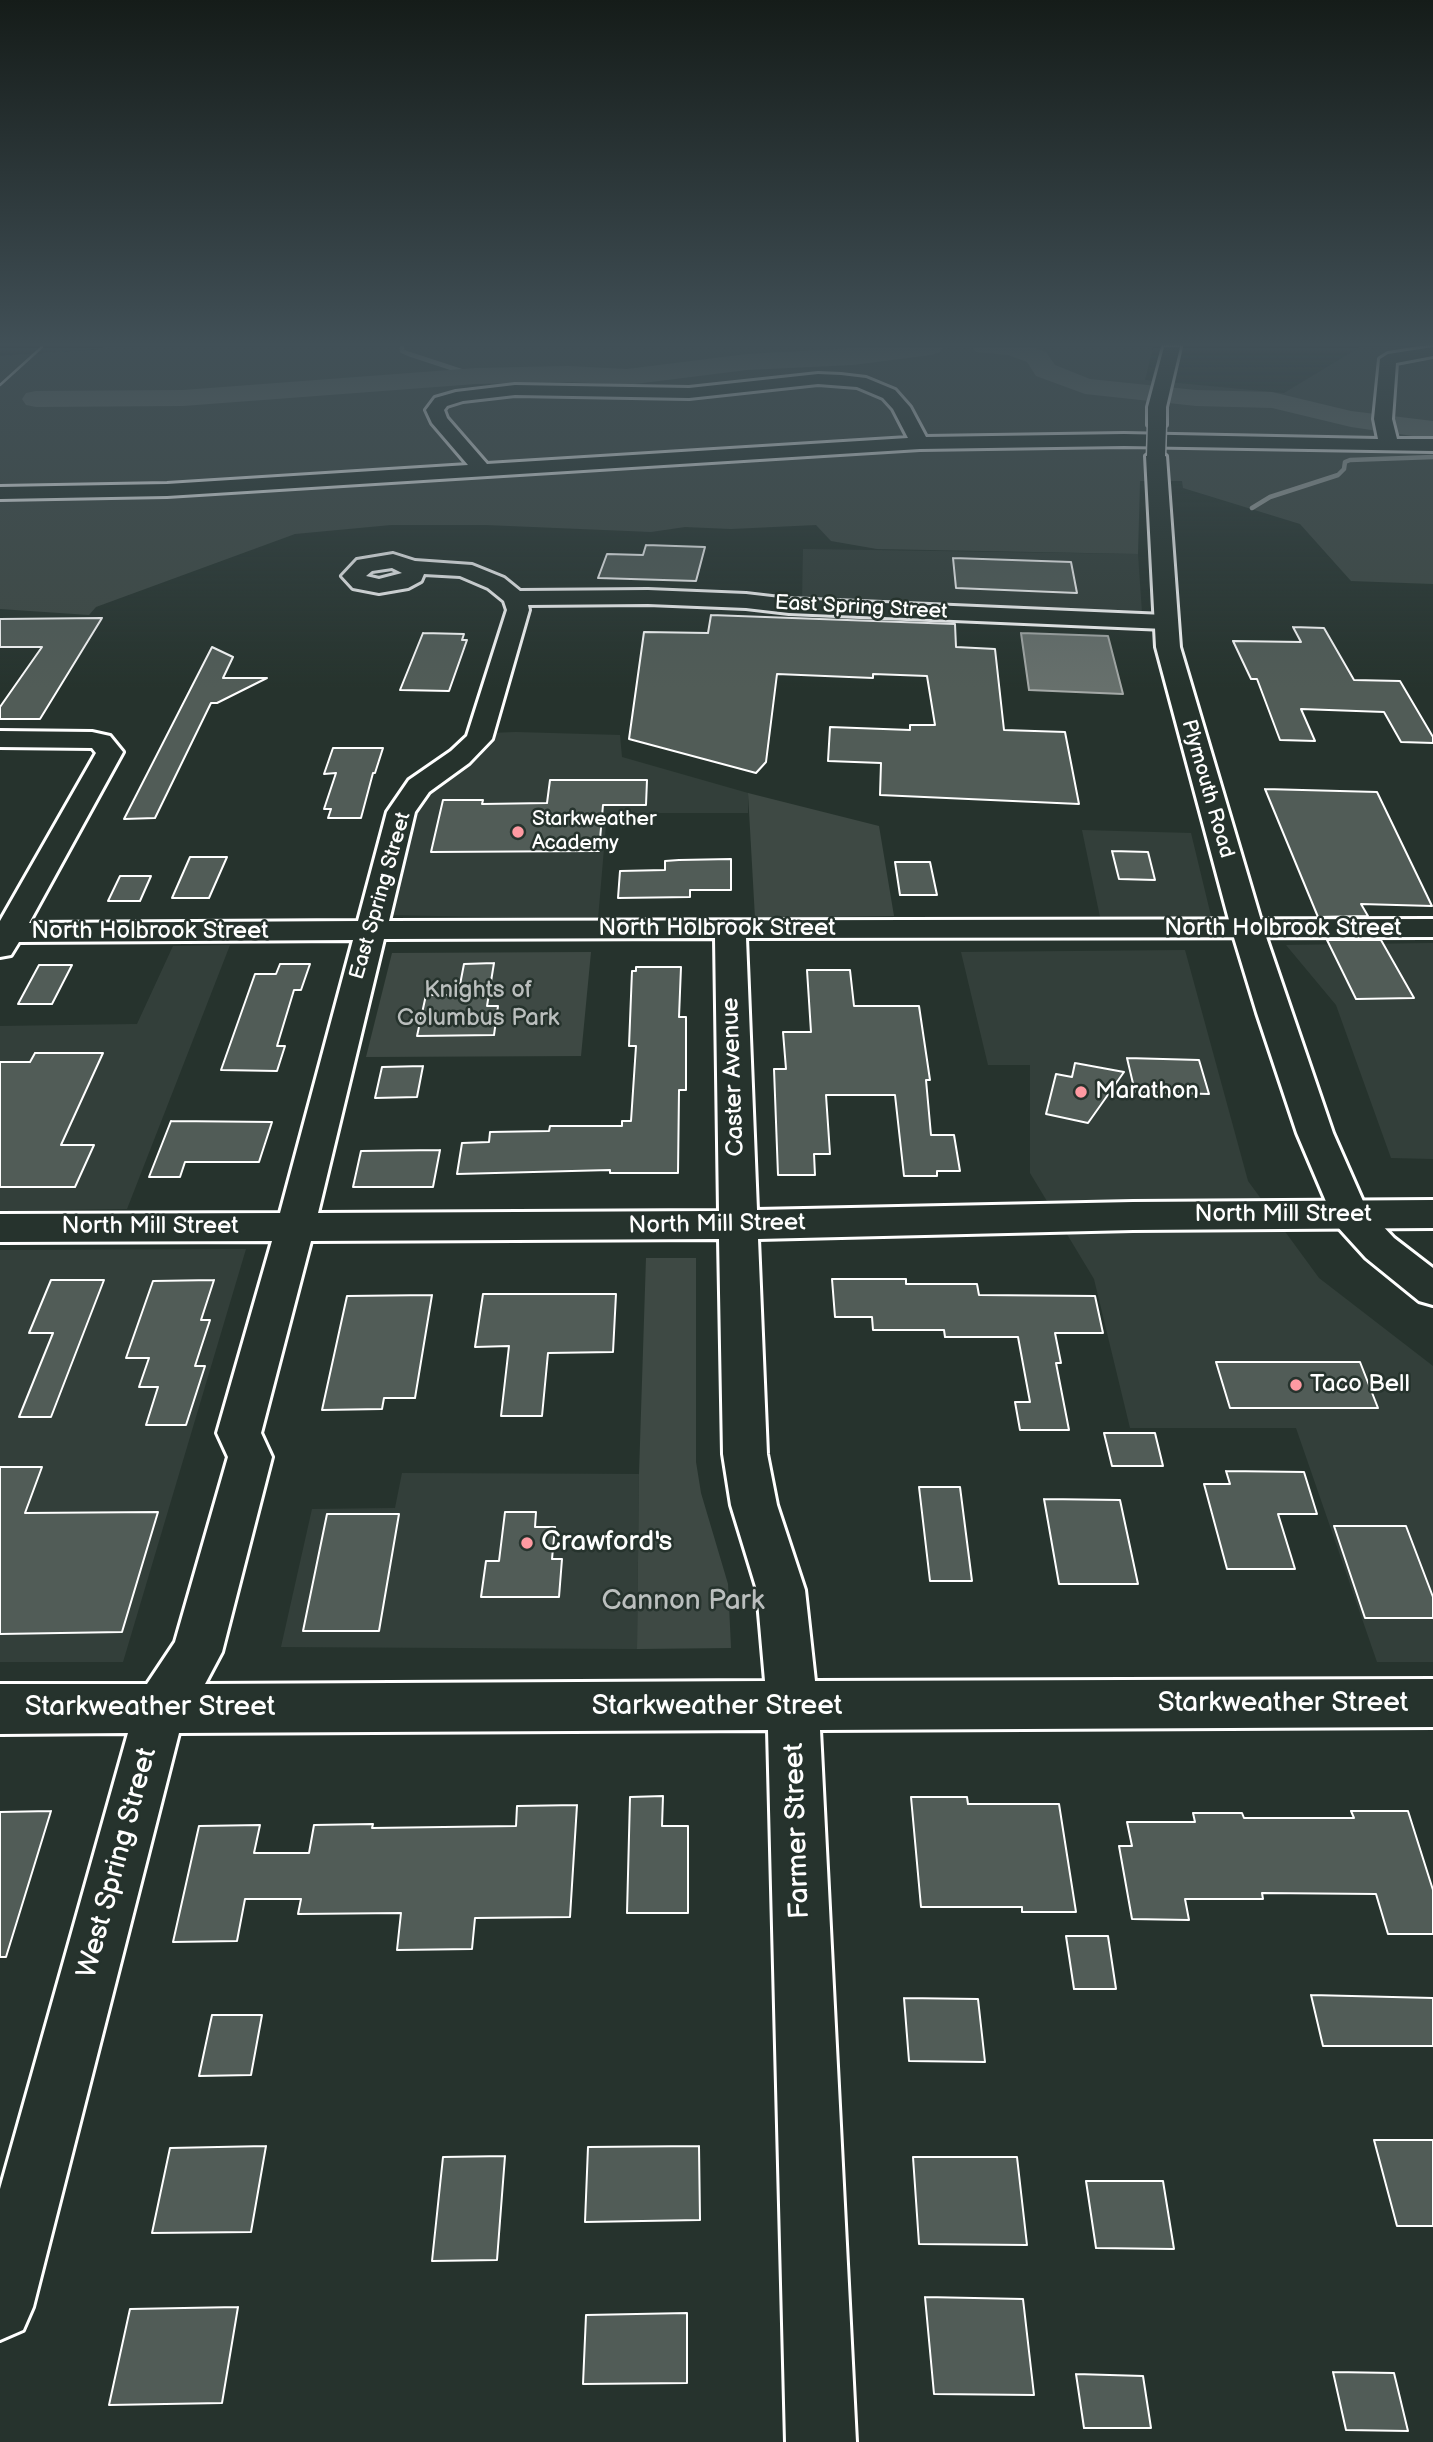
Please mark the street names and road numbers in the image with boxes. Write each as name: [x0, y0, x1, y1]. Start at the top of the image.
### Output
street label: East Spring Street: [774, 591, 948, 625]
street label: Plymouth Road: [1175, 717, 1239, 861]
street label: East Spring Street: [345, 809, 417, 983]
street label: North Holbrook Street: [598, 915, 836, 943]
street label: North Holbrook Street: [1164, 915, 1402, 943]
street label: North Holbrook Street: [31, 918, 269, 946]
street label: Caster Avenue: [717, 997, 751, 1157]
street label: North Mill Street: [1194, 1201, 1372, 1229]
street label: North Mill Street: [628, 1209, 806, 1241]
street label: North Mill Street: [61, 1213, 239, 1241]
street label: Starkweather Street: [1158, 1687, 1408, 1721]
street label: Starkweather Street: [592, 1690, 842, 1724]
street label: Starkweather Street: [25, 1691, 275, 1725]
street label: Farmer Street: [778, 1742, 818, 1920]
street label: West Spring Street: [71, 1744, 165, 1982]

